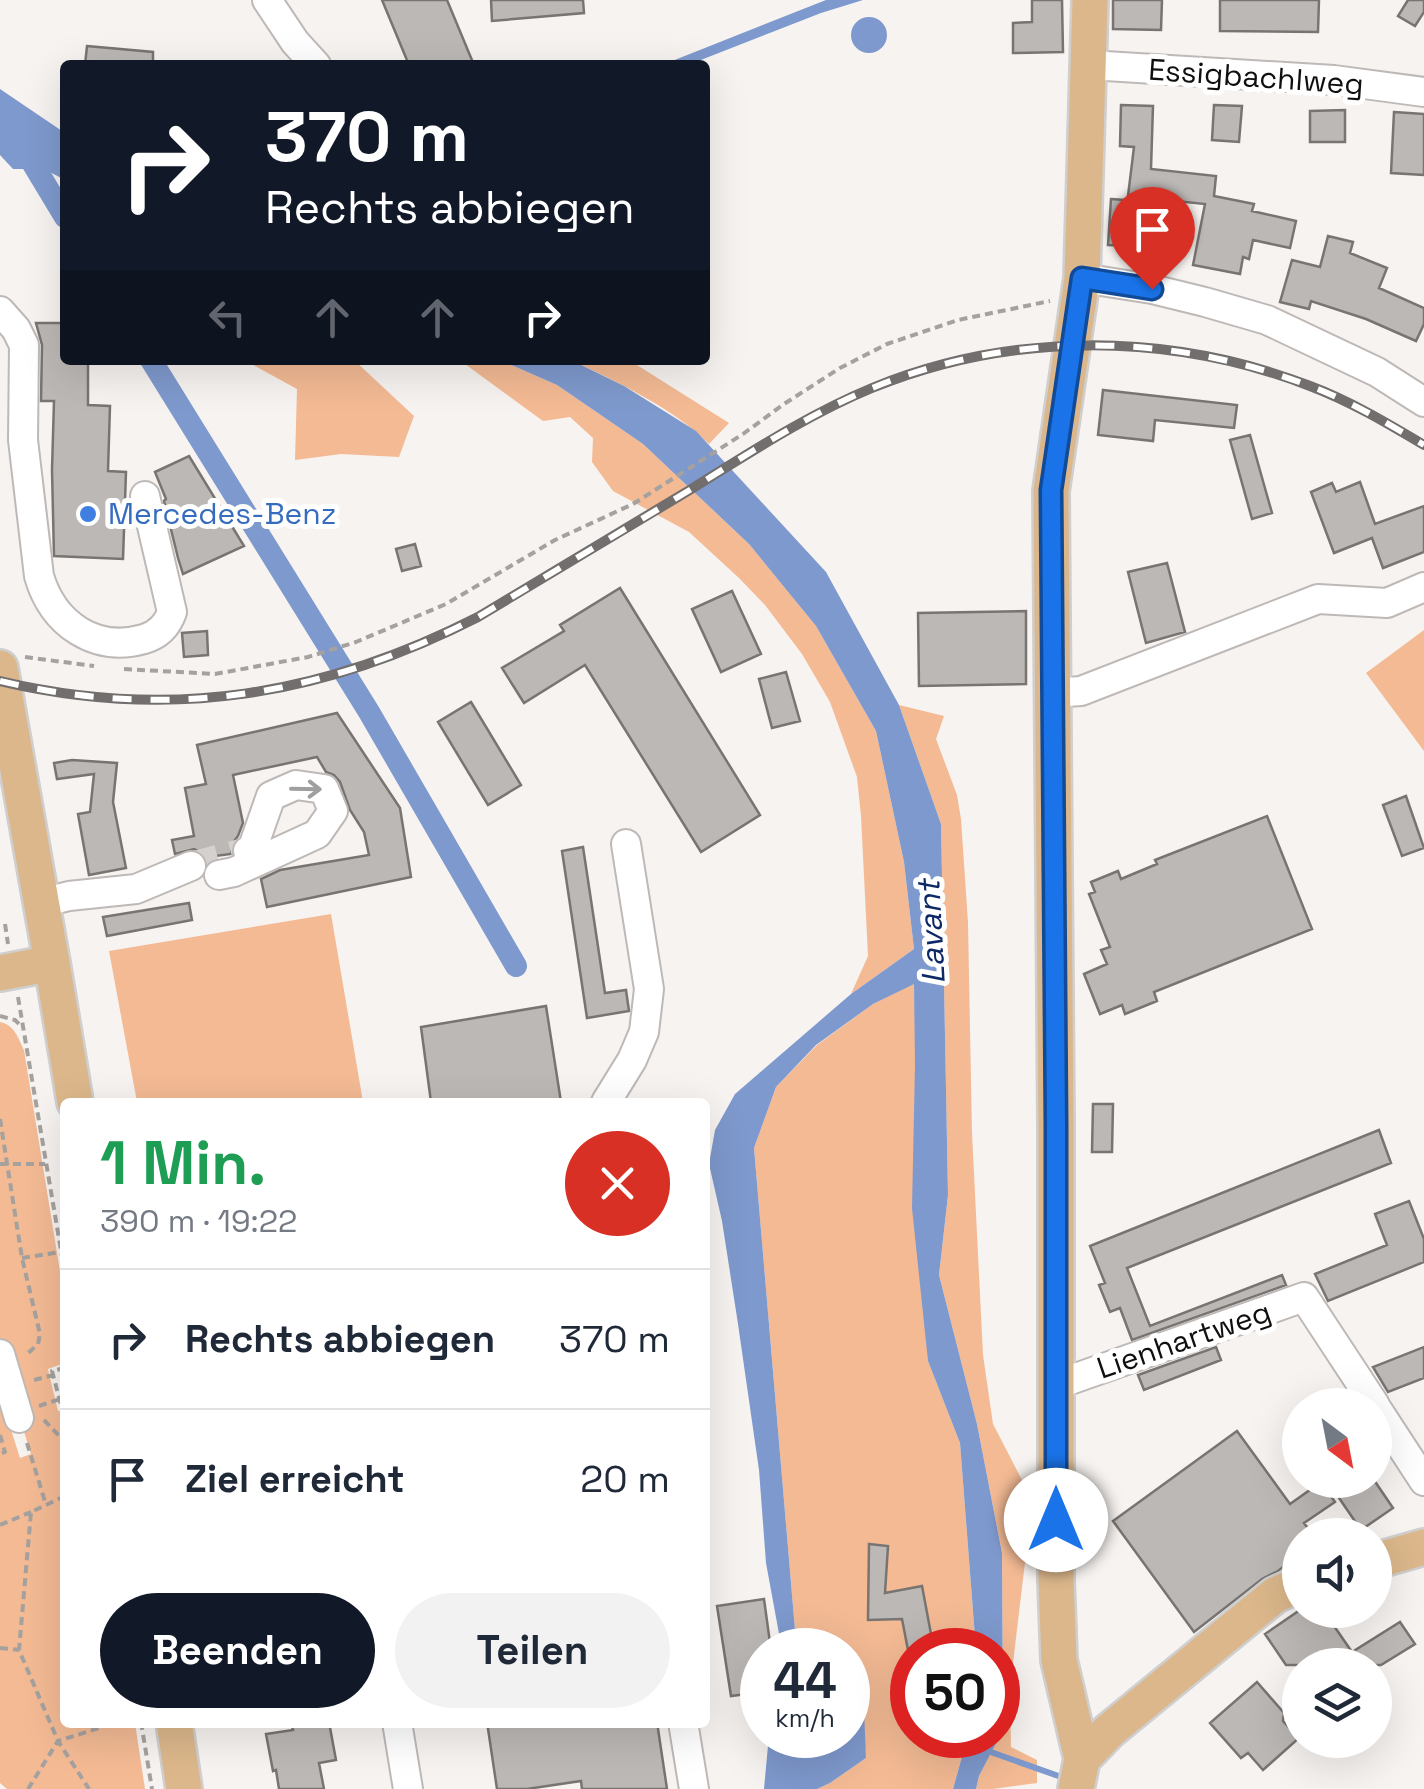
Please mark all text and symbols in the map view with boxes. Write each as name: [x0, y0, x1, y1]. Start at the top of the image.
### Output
street label: Essigbachlweg: [1147, 50, 1365, 103]
text: 370 m: [265, 92, 469, 181]
icon: right: [100, 100, 230, 230]
text: Rechts abbiegen: [265, 179, 635, 236]
pin: [1110, 187, 1195, 290]
icon: arrive: [1125, 202, 1180, 257]
icon: left: [200, 290, 255, 345]
icon: ahead: [305, 290, 360, 345]
icon: ahead: [410, 290, 465, 345]
icon: right: [515, 290, 570, 345]
place label: Mercedes-Benz: [108, 494, 336, 533]
marker: Mercedes-Benz: [77, 503, 99, 525]
one-way arrow: [289, 779, 322, 798]
water label: Lavant: [908, 876, 954, 985]
text: 1 Min.: [100, 1125, 266, 1202]
button: close: [565, 1131, 670, 1236]
text: 390 m · 19:22: [100, 1201, 297, 1241]
street label: Lienhartweg: [1092, 1292, 1276, 1387]
icon: right: [100, 1312, 155, 1367]
text: Rechts abbiegen: [185, 1315, 495, 1363]
text: 370 m: [559, 1315, 670, 1363]
north arrow: [1282, 1388, 1392, 1498]
map controls: [1282, 1388, 1392, 1758]
icon: arrive: [100, 1452, 155, 1507]
text: Ziel erreicht: [185, 1455, 405, 1503]
text: 20 m: [580, 1455, 670, 1503]
position arrow: [1004, 1468, 1108, 1572]
button: sound: [1282, 1518, 1392, 1628]
button: Beenden: [100, 1593, 375, 1708]
button: Teilen: [395, 1593, 670, 1708]
speed limit sign: 50: [890, 1628, 1020, 1758]
button: layers: [1282, 1648, 1392, 1758]
text: 44: [773, 1649, 837, 1713]
text: km/h: [775, 1702, 835, 1734]

